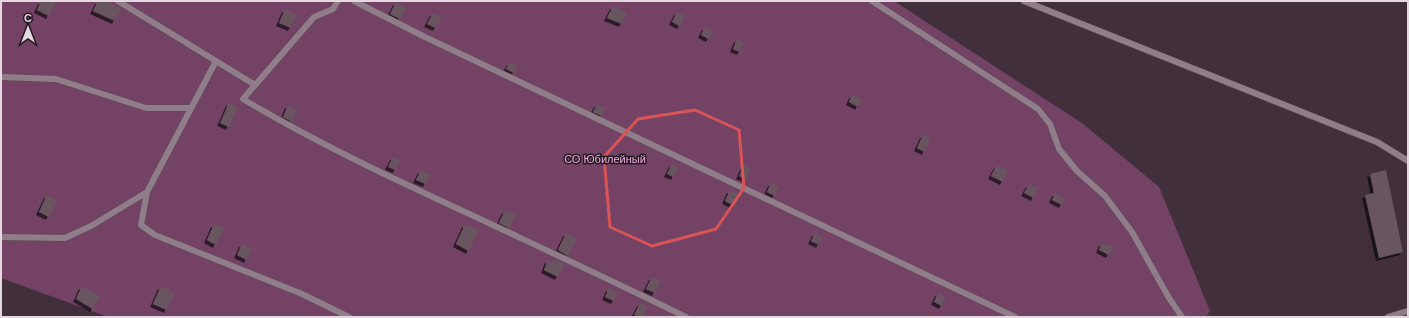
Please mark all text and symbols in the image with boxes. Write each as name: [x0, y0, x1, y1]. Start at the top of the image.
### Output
north arrow: [8, 8, 48, 48]
text: С: [24, 12, 32, 24]
park label: СО Юбилейный: [564, 153, 646, 165]

